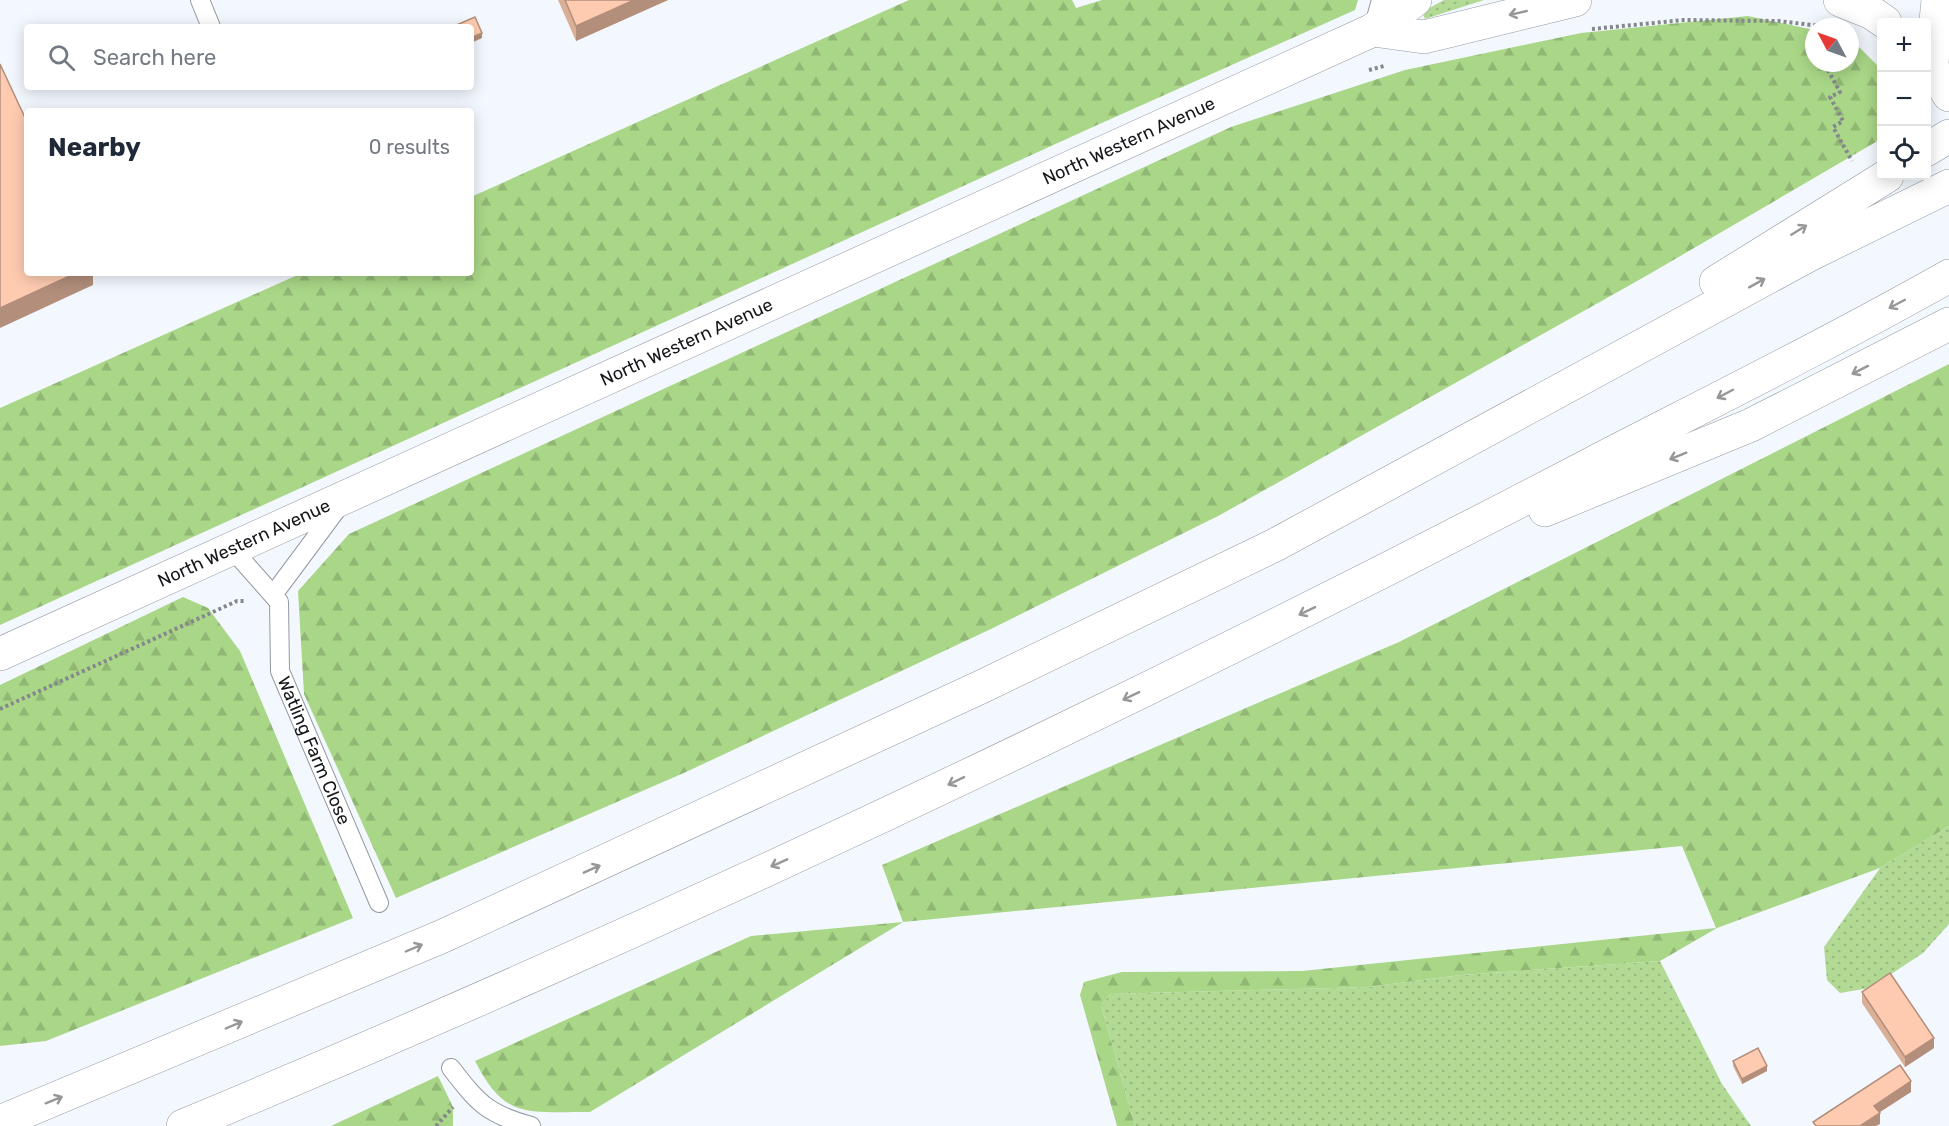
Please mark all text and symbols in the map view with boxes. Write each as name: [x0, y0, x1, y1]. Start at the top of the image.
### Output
one-way arrow: [1509, 8, 1528, 20]
north arrow: [1805, 18, 1859, 72]
map controls: [1877, 18, 1931, 180]
button: +: [1877, 18, 1931, 72]
search box: [24, 24, 474, 90]
icon: search: [45, 41, 78, 74]
text: Search here: [93, 44, 216, 71]
button: −: [1877, 72, 1931, 126]
street label: North Western Avenue: [1039, 92, 1219, 190]
button: locate: [1877, 126, 1931, 180]
text: Nearby: [48, 132, 141, 163]
text: 0 results: [369, 135, 450, 159]
one-way arrow: [1790, 224, 1807, 236]
one-way arrow: [1748, 277, 1765, 289]
street label: North Western Avenue: [597, 293, 776, 391]
one-way arrow: [1889, 298, 1907, 310]
one-way arrow: [1851, 365, 1869, 376]
one-way arrow: [1716, 389, 1734, 400]
one-way arrow: [1669, 451, 1687, 462]
street label: North Western Avenue: [154, 494, 334, 592]
one-way arrow: [1298, 606, 1316, 617]
street label: Watling Farm Close: [273, 673, 355, 828]
one-way arrow: [1123, 691, 1141, 702]
one-way arrow: [947, 776, 965, 787]
one-way arrow: [770, 858, 788, 869]
one-way arrow: [582, 862, 600, 874]
one-way arrow: [404, 942, 422, 953]
one-way arrow: [225, 1019, 243, 1030]
one-way arrow: [44, 1094, 63, 1105]

